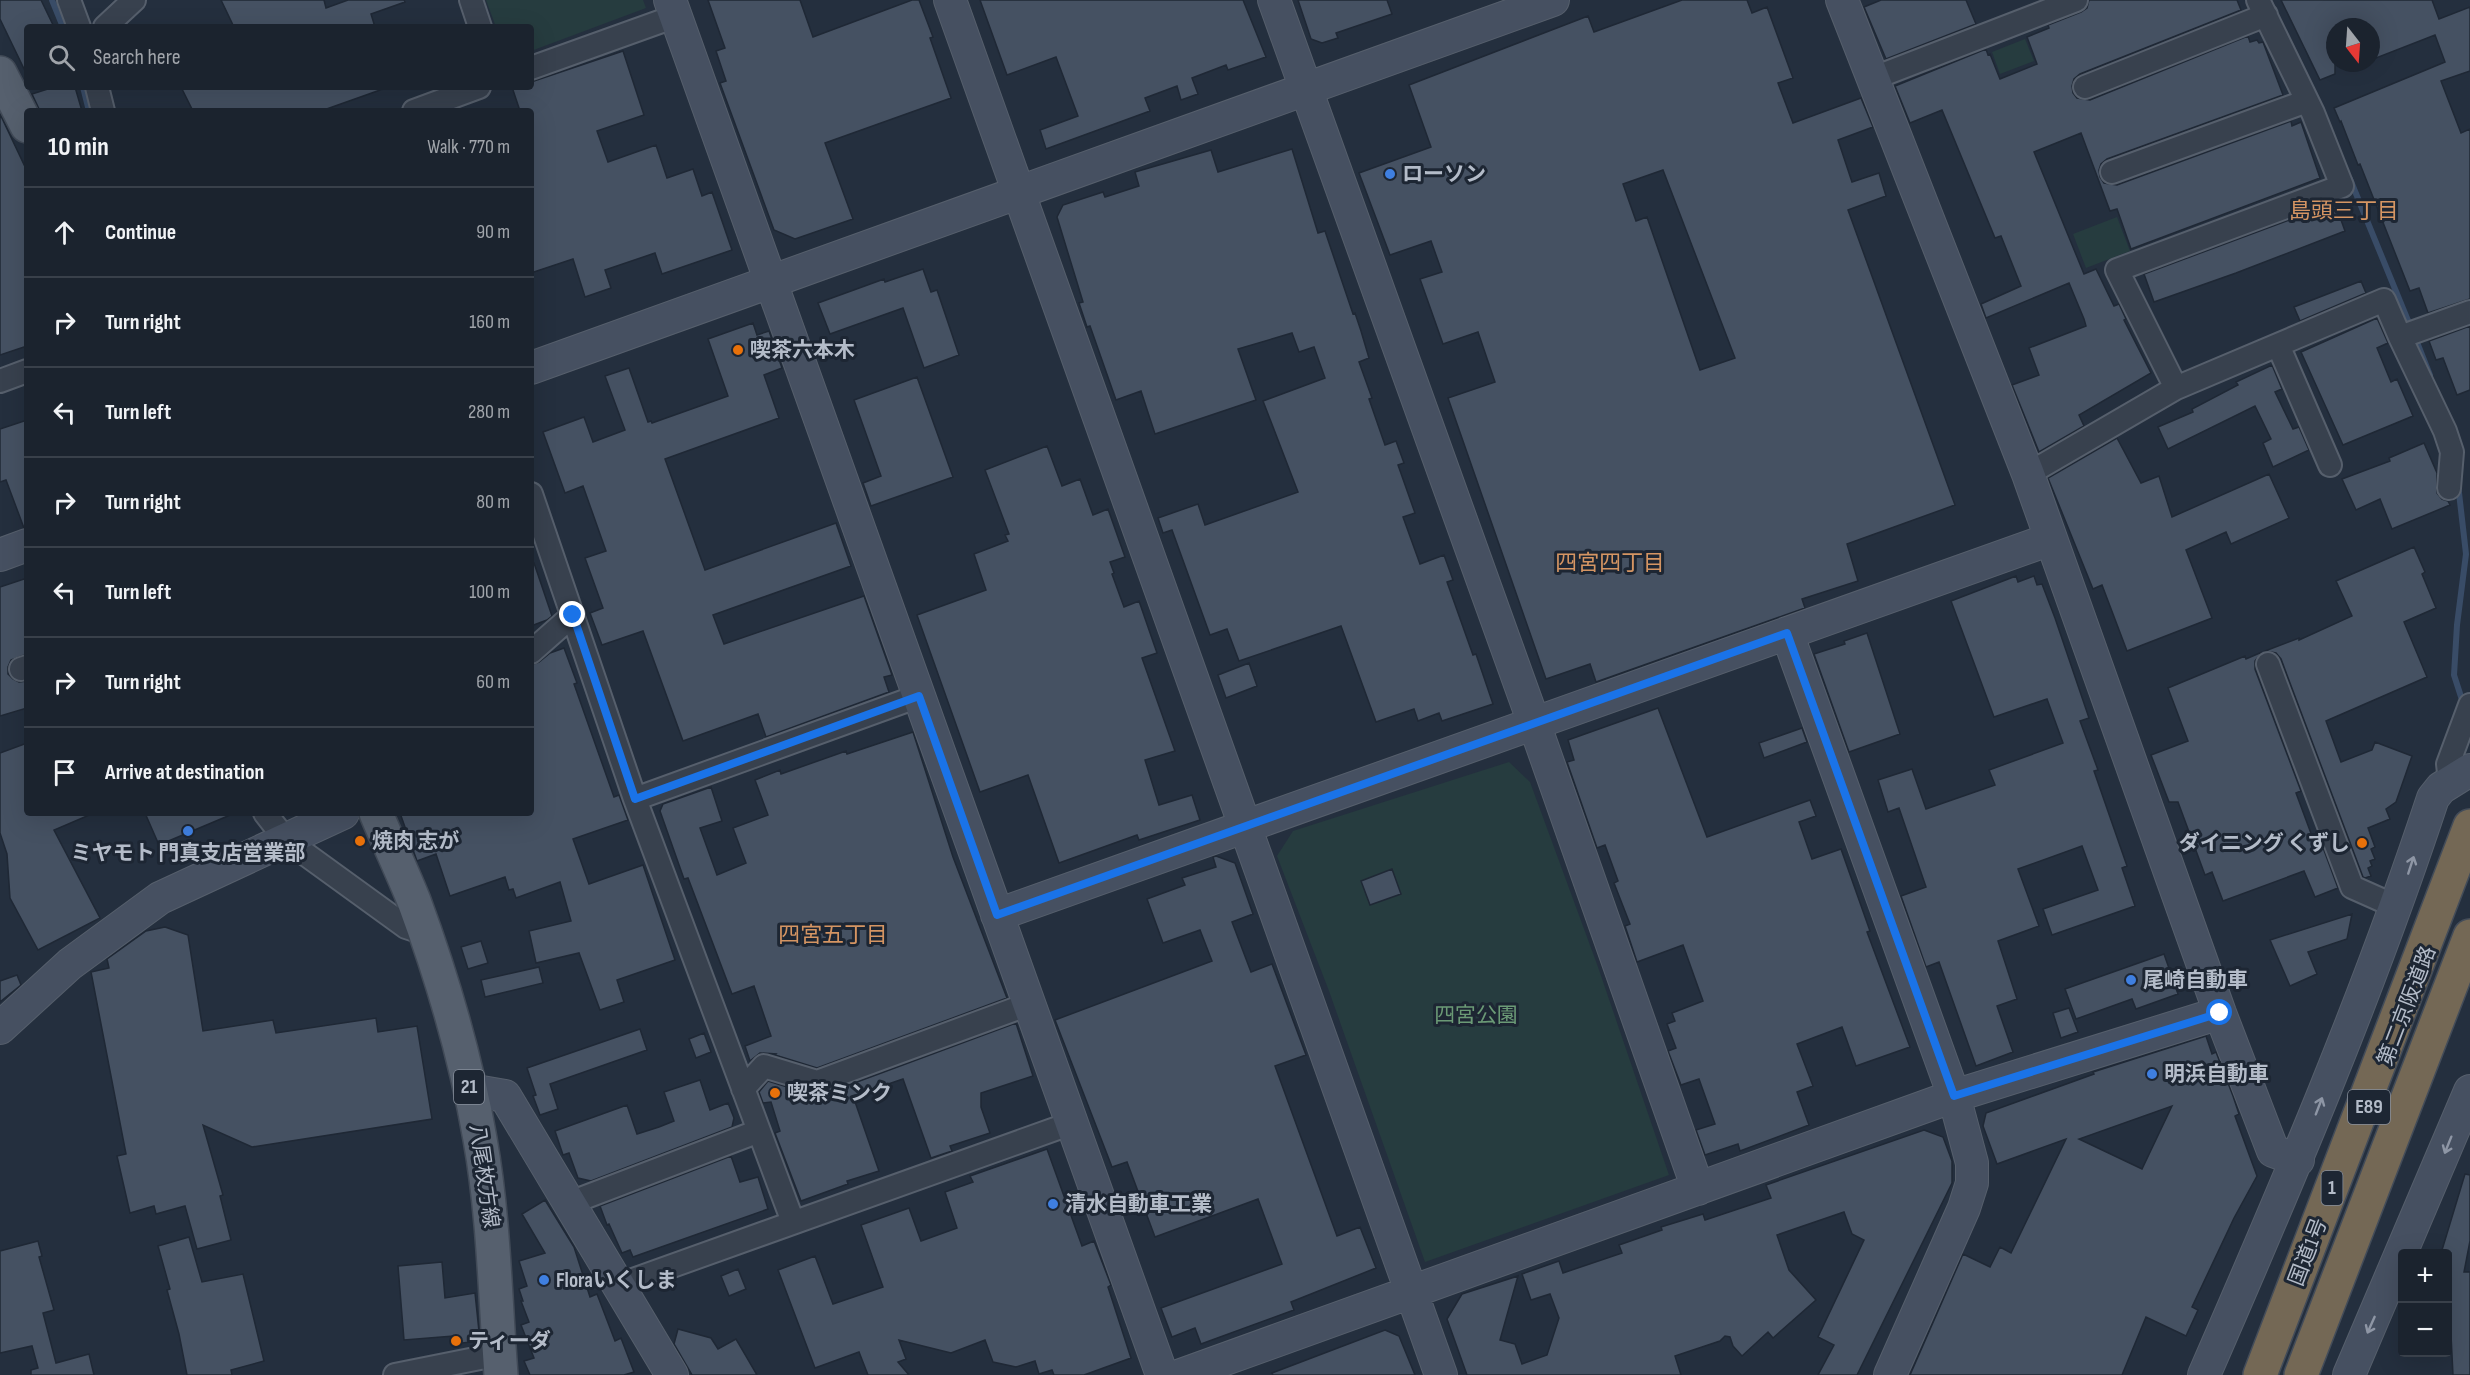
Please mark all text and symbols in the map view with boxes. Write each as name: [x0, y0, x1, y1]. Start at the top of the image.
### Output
north arrow: [2326, 18, 2380, 72]
search box: [24, 24, 534, 90]
icon: search: [45, 41, 78, 74]
text: Search here: [93, 44, 180, 71]
text: 10 min: [48, 132, 109, 163]
text: Walk · 770 m: [427, 135, 510, 159]
place label: ローソン: [1402, 162, 1486, 187]
marker: ローソン: [1383, 167, 1397, 181]
district label: 島頭三丁目: [2289, 198, 2399, 225]
icon: ahead: [48, 216, 81, 249]
text: Continue: [105, 219, 176, 246]
text: 90 m: [476, 220, 510, 244]
icon: right: [48, 306, 81, 339]
text: Turn right: [105, 309, 181, 336]
text: 160 m: [469, 310, 510, 334]
place label: 喫茶六本木: [750, 338, 855, 363]
marker: 喫茶六本木: [731, 343, 745, 357]
icon: left: [48, 396, 81, 429]
text: Turn left: [105, 399, 171, 426]
text: 280 m: [468, 400, 510, 424]
icon: right: [48, 486, 81, 519]
text: Turn right: [105, 489, 181, 516]
text: 80 m: [476, 490, 510, 514]
district label: 四宮四丁目: [1555, 550, 1665, 577]
icon: left: [48, 576, 81, 609]
text: Turn left: [105, 579, 171, 606]
text: 100 m: [469, 580, 510, 604]
route end: [559, 601, 585, 627]
icon: right: [48, 666, 81, 699]
text: Turn right: [105, 669, 181, 696]
text: 60 m: [476, 670, 510, 694]
icon: arrive: [48, 756, 81, 789]
text: Arrive at destination: [105, 759, 264, 786]
marker: ミヤモト 門真支店営業部: [181, 824, 195, 838]
place label: 焼肉 志が: [372, 829, 459, 854]
place label: ダイニング くずし: [2179, 831, 2350, 856]
marker: 焼肉 志が: [353, 834, 367, 848]
marker: ダイニング くずし: [2355, 836, 2369, 850]
place label: ミヤモト 門真支店営業部: [71, 841, 305, 866]
one-way arrow: [2406, 856, 2417, 875]
district label: 四宮五丁目: [778, 922, 888, 949]
street label: 第二京阪道路: [2373, 943, 2441, 1069]
place label: 尾崎自動車: [2143, 968, 2248, 993]
marker: 尾崎自動車: [2124, 973, 2138, 987]
route start: [2206, 999, 2232, 1025]
park label: 四宮公園: [1434, 1003, 1518, 1028]
place label: 明浜自動車: [2164, 1062, 2269, 1087]
marker: 明浜自動車: [2145, 1067, 2159, 1081]
road number: 21: [454, 1070, 484, 1104]
place label: 喫茶ミンク: [787, 1081, 892, 1106]
marker: 喫茶ミンク: [768, 1086, 782, 1100]
road number: E89: [2348, 1090, 2390, 1124]
one-way arrow: [2314, 1097, 2325, 1116]
street label: 八尾枚方線: [464, 1122, 504, 1230]
one-way arrow: [2442, 1135, 2453, 1154]
road number: 1: [2322, 1171, 2342, 1205]
place label: 清水自動車工業: [1065, 1192, 1212, 1217]
marker: 清水自動車工業: [1046, 1197, 1060, 1211]
street label: 国道1号: [2284, 1215, 2332, 1289]
map controls: [2398, 1249, 2452, 1357]
button: +: [2398, 1249, 2452, 1303]
place label: Floraいくしま: [556, 1268, 677, 1293]
marker: Floraいくしま: [537, 1273, 551, 1287]
button: −: [2398, 1303, 2452, 1357]
one-way arrow: [2365, 1315, 2377, 1333]
place label: ティーダ: [468, 1329, 551, 1354]
marker: ティーダ: [449, 1334, 463, 1348]

